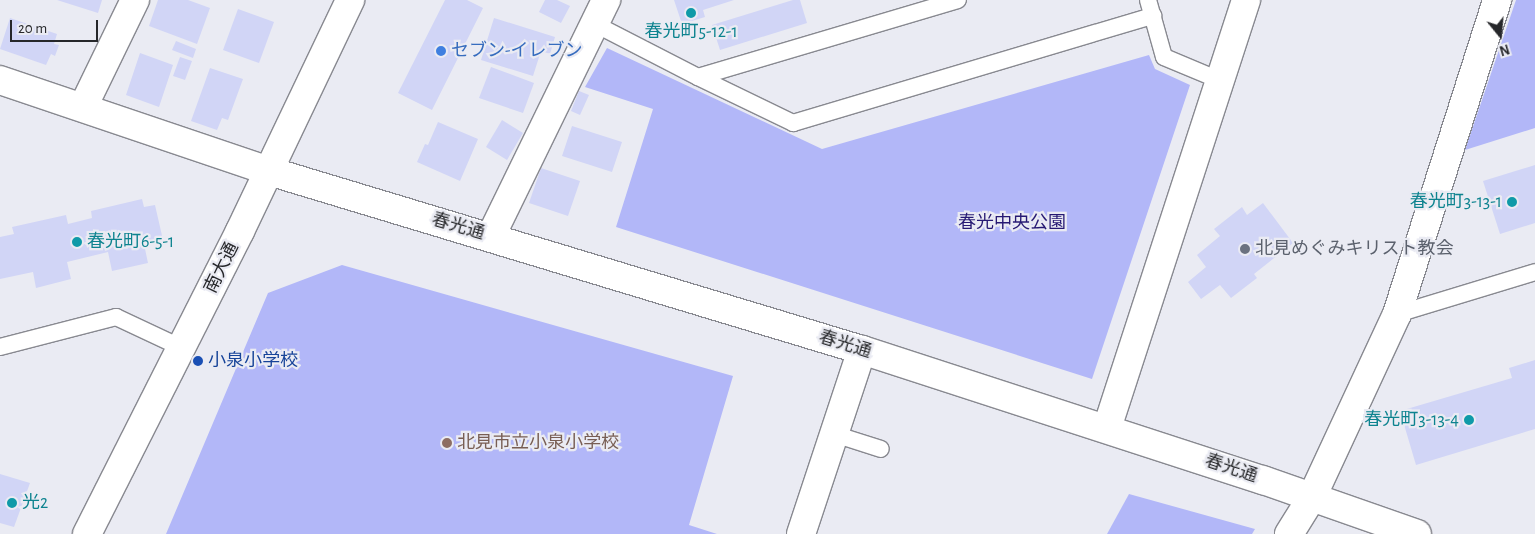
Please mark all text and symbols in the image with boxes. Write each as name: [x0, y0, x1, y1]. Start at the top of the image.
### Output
marker: 春光町5-12-1: [685, 7, 697, 19]
scale bar: [12, 10, 100, 42]
north arrow: [1475, 10, 1525, 60]
text: 20 m: [18, 21, 47, 36]
place label: 春光町5-12-1: [644, 21, 738, 43]
place label: セブン-イレブン: [451, 40, 583, 62]
text: N: [1498, 41, 1511, 57]
marker: セブン-イレブン: [435, 45, 447, 57]
place label: 春光町3-13-1: [1410, 191, 1502, 213]
marker: 春光町3-13-1: [1506, 196, 1518, 208]
street label: 春光通: [429, 209, 487, 245]
park label: 春光中央公園: [958, 212, 1066, 234]
place label: 春光町6-5-1: [87, 231, 174, 253]
marker: 春光町6-5-1: [71, 236, 83, 248]
place label: 北見めぐみキリスト教会: [1255, 238, 1453, 260]
street label: 南大通: [200, 239, 244, 297]
marker: 北見めぐみキリスト教会: [1239, 243, 1251, 255]
street label: 春光通: [816, 327, 874, 363]
place label: 小泉小学校: [208, 350, 298, 372]
marker: 小泉小学校: [192, 355, 204, 367]
place label: 春光町3-13-4: [1364, 409, 1459, 431]
marker: 春光町3-13-4: [1463, 414, 1475, 426]
place label: 北見市立小泉小学校: [457, 432, 619, 454]
marker: 北見市立小泉小学校: [441, 437, 453, 449]
street label: 春光通: [1202, 450, 1260, 488]
place label: 光2: [22, 492, 48, 514]
marker: 光2: [6, 497, 18, 509]

